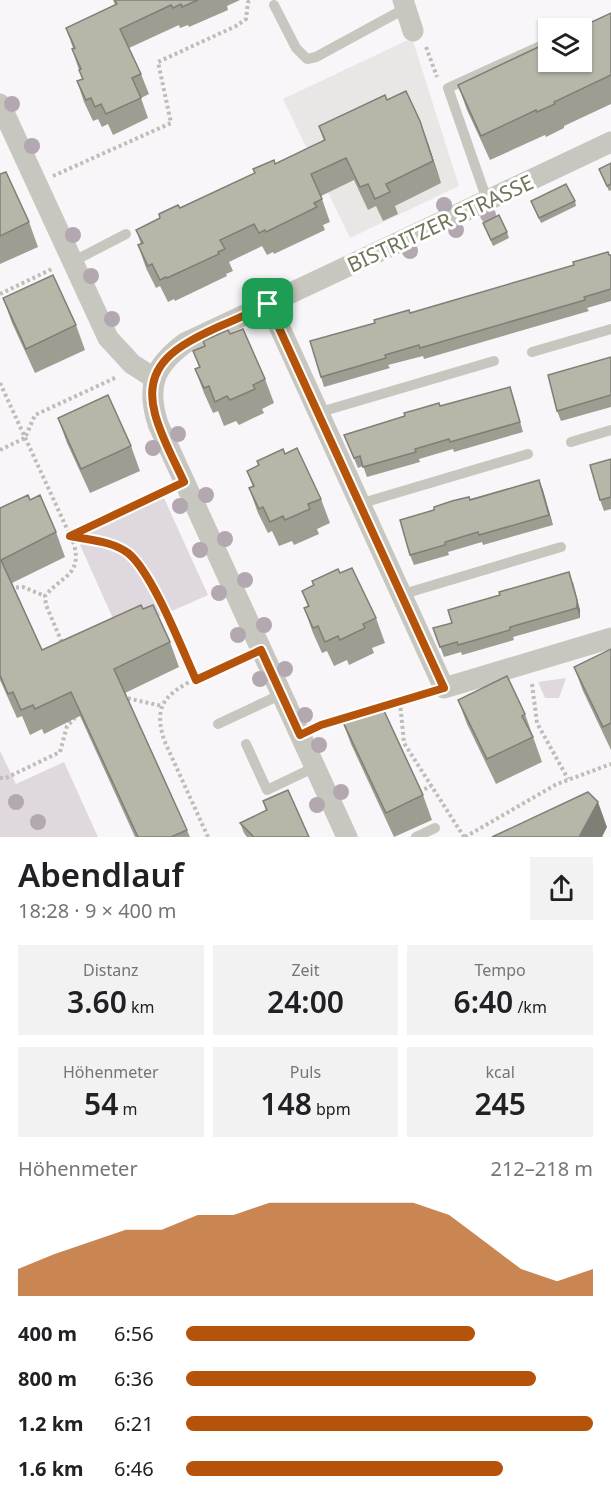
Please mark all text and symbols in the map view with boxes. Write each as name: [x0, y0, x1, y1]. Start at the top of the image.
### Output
map controls: [538, 18, 592, 72]
button: layers: [538, 18, 592, 72]
street label: BISTRITZER STRASSE: [342, 168, 538, 278]
pin: [242, 278, 293, 329]
icon: arrive: [251, 287, 284, 320]
text: Abendlauf: [18, 852, 184, 897]
button: share: [530, 857, 593, 920]
text: 18:28 · 9 × 400 m: [18, 897, 176, 924]
text: Distanz: [83, 959, 139, 981]
text: Zeit: [291, 959, 320, 981]
text: Tempo: [475, 959, 526, 981]
text: 3.60: [67, 981, 127, 1022]
text: 24:00: [267, 981, 344, 1022]
text: 6:40: [453, 981, 513, 1022]
text: km: [127, 996, 155, 1018]
text: /km: [513, 996, 547, 1018]
text: Höhenmeter: [63, 1061, 159, 1083]
text: Puls: [290, 1061, 321, 1083]
text: kcal: [486, 1061, 515, 1083]
text: 54: [84, 1083, 118, 1124]
text: 148: [260, 1083, 312, 1124]
text: 245: [474, 1083, 526, 1124]
text: m: [118, 1098, 138, 1120]
text: bpm: [312, 1098, 351, 1120]
text: Höhenmeter: [18, 1155, 138, 1182]
text: 212–218 m: [490, 1155, 593, 1182]
text: 400 m: [18, 1320, 77, 1347]
text: 6:56: [114, 1320, 154, 1347]
text: 800 m: [18, 1365, 77, 1392]
text: 6:36: [114, 1365, 154, 1392]
text: 1.2 km: [18, 1410, 84, 1437]
text: 6:21: [114, 1410, 154, 1437]
text: 1.6 km: [18, 1455, 84, 1482]
text: 6:46: [114, 1455, 154, 1482]

